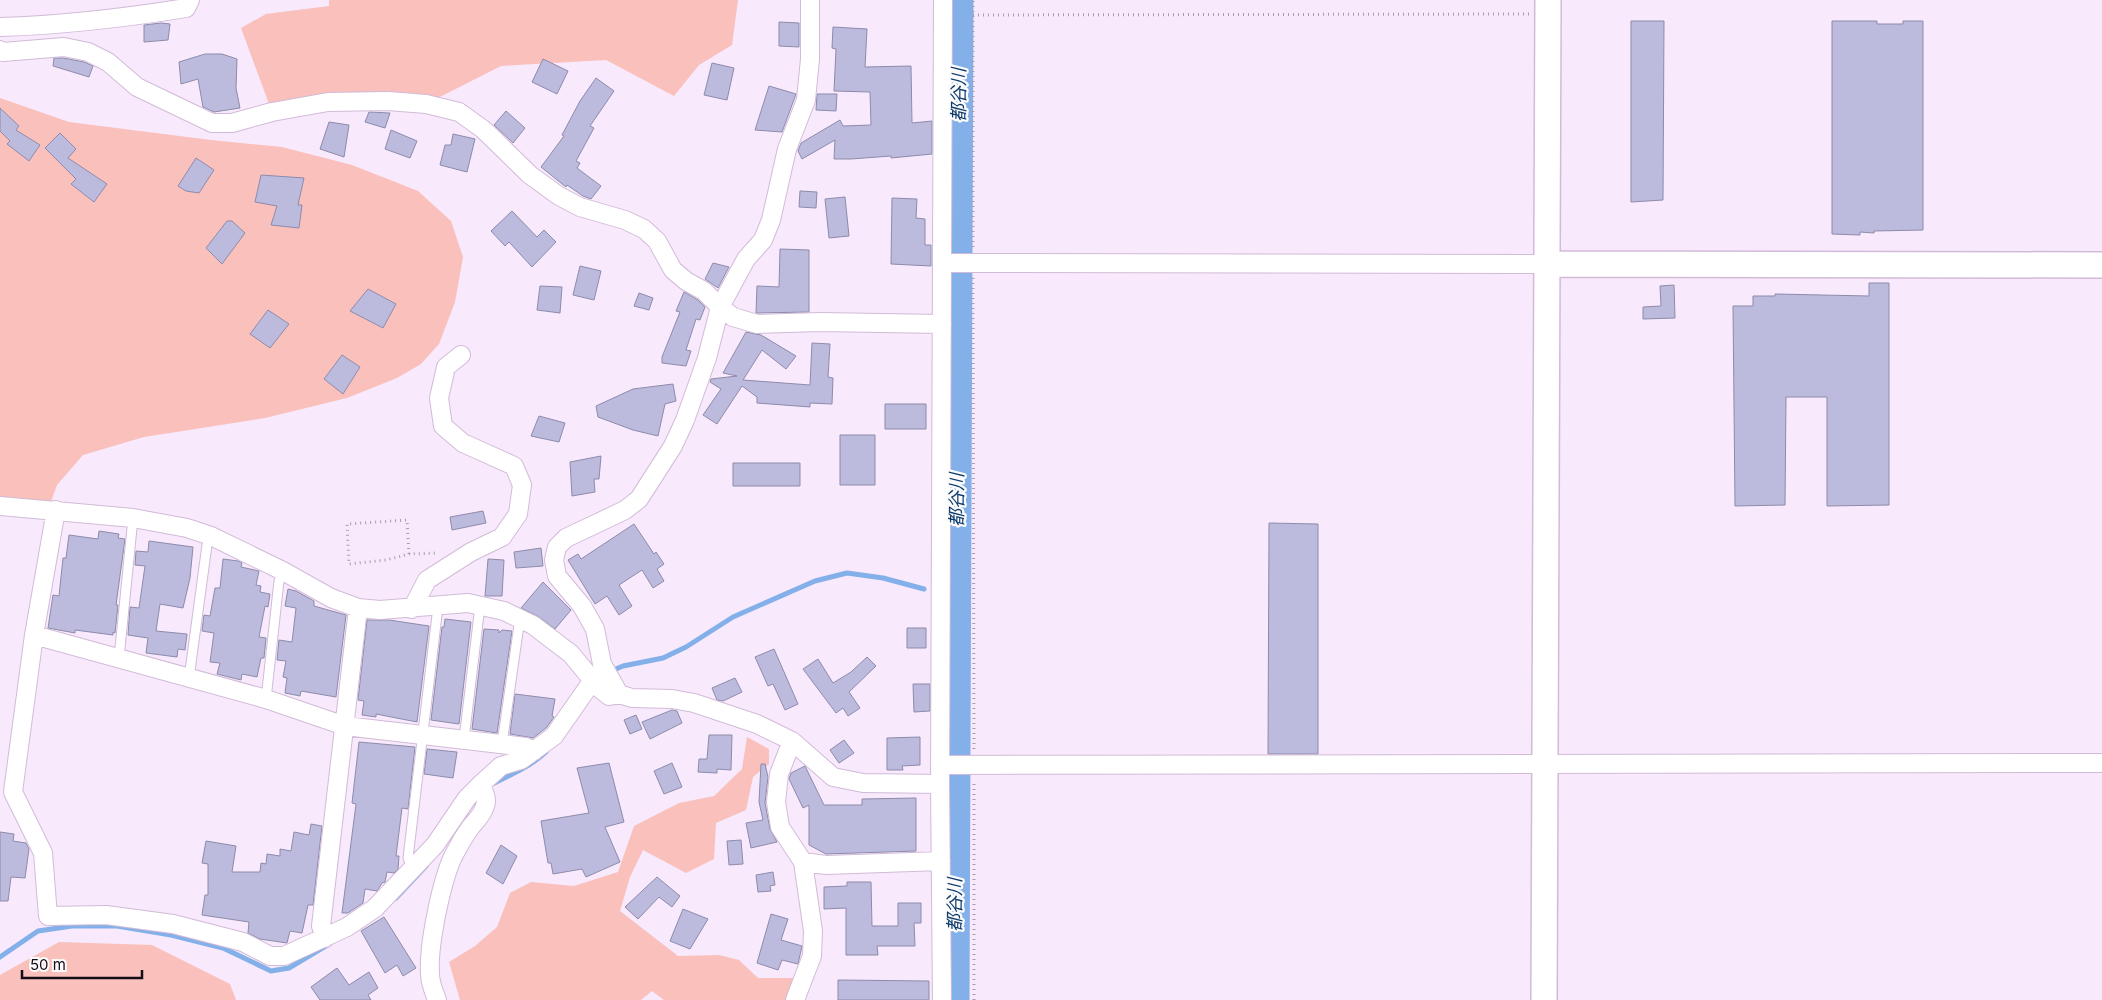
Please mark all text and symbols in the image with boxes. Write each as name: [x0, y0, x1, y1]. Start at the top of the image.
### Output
water label: 都谷川: [948, 66, 969, 122]
water label: 都谷川: [946, 471, 967, 527]
water label: 都谷川: [944, 876, 965, 932]
scale bar: [22, 948, 142, 980]
text: 50 m: [30, 955, 66, 974]

